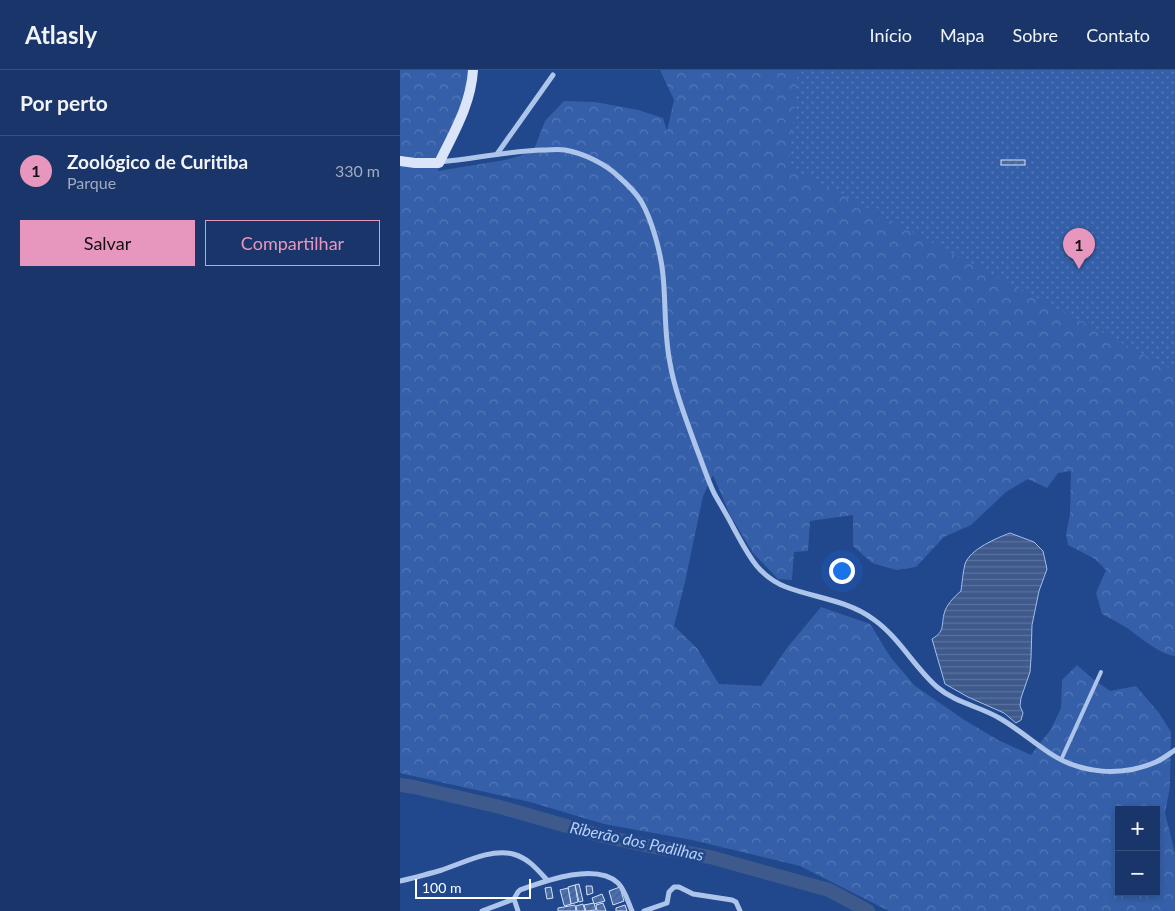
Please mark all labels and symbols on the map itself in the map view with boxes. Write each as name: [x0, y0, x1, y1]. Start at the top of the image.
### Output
pin: 1: [1063, 228, 1095, 269]
your location: [829, 558, 855, 584]
water label: Riberão dos Padilhas: [568, 817, 706, 864]
scale bar: [415, 876, 531, 899]

